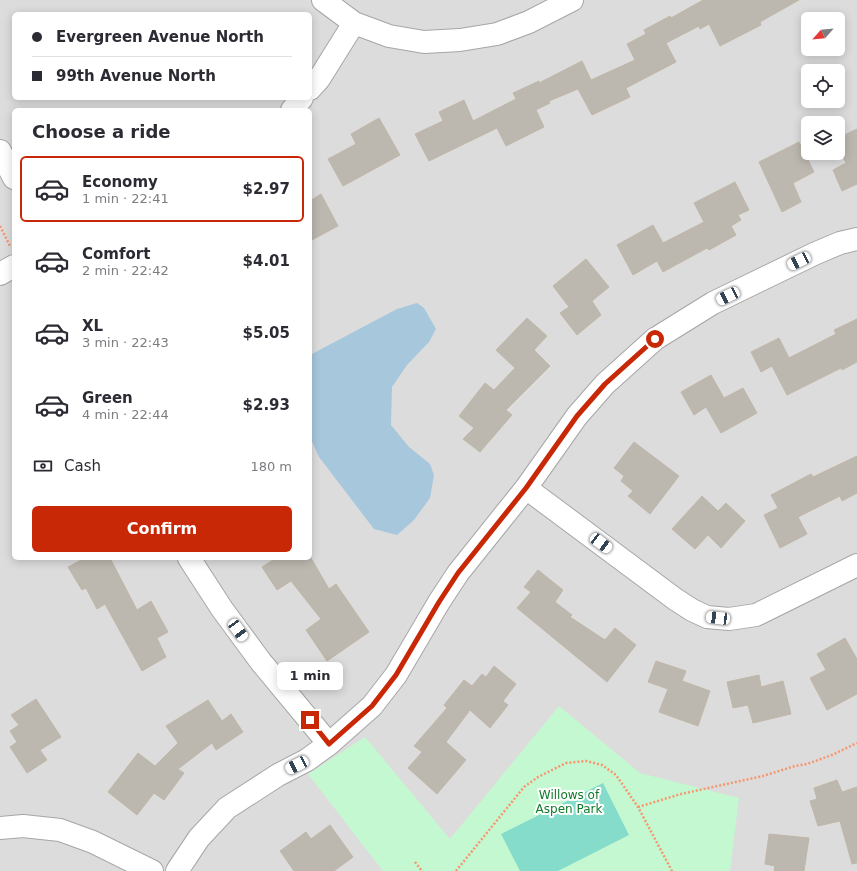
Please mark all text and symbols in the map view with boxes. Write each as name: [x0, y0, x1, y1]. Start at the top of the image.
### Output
north arrow: [801, 12, 845, 56]
map controls: [801, 12, 845, 160]
text: Evergreen Avenue North: [56, 28, 264, 46]
button: locate: [801, 64, 845, 108]
text: 99th Avenue North: [56, 67, 216, 85]
button: layers: [801, 116, 845, 160]
text: Choose a ride: [32, 121, 171, 142]
icon: car: [34, 171, 70, 207]
text: Economy: [82, 173, 158, 191]
text: $2.97: [243, 180, 290, 198]
text: 1 min · 22:41: [82, 191, 169, 206]
icon: car: [34, 243, 70, 279]
text: Comfort: [82, 245, 150, 263]
car: [786, 250, 812, 272]
text: $4.01: [243, 252, 290, 270]
text: 2 min · 22:42: [82, 263, 169, 278]
car: [715, 285, 741, 307]
icon: car: [34, 315, 70, 351]
text: XL: [82, 317, 103, 335]
text: $5.05: [243, 324, 290, 342]
route start: [646, 330, 664, 348]
text: 3 min · 22:43: [82, 335, 169, 350]
icon: car: [34, 387, 70, 423]
text: Green: [82, 389, 133, 407]
text: $2.93: [243, 396, 290, 414]
text: 4 min · 22:44: [82, 407, 169, 422]
icon: cash: [32, 455, 54, 477]
text: Cash: [64, 457, 101, 475]
text: 180 m: [250, 459, 292, 474]
button: Confirm: [32, 506, 292, 552]
car: [588, 531, 614, 555]
car: [705, 611, 731, 625]
car: [226, 617, 250, 643]
callout: 1 min: [277, 662, 343, 690]
text: 1 min: [290, 668, 330, 683]
route end: [301, 711, 319, 729]
car: [284, 754, 310, 776]
park label: Willows of Aspen Park: [536, 788, 602, 816]

